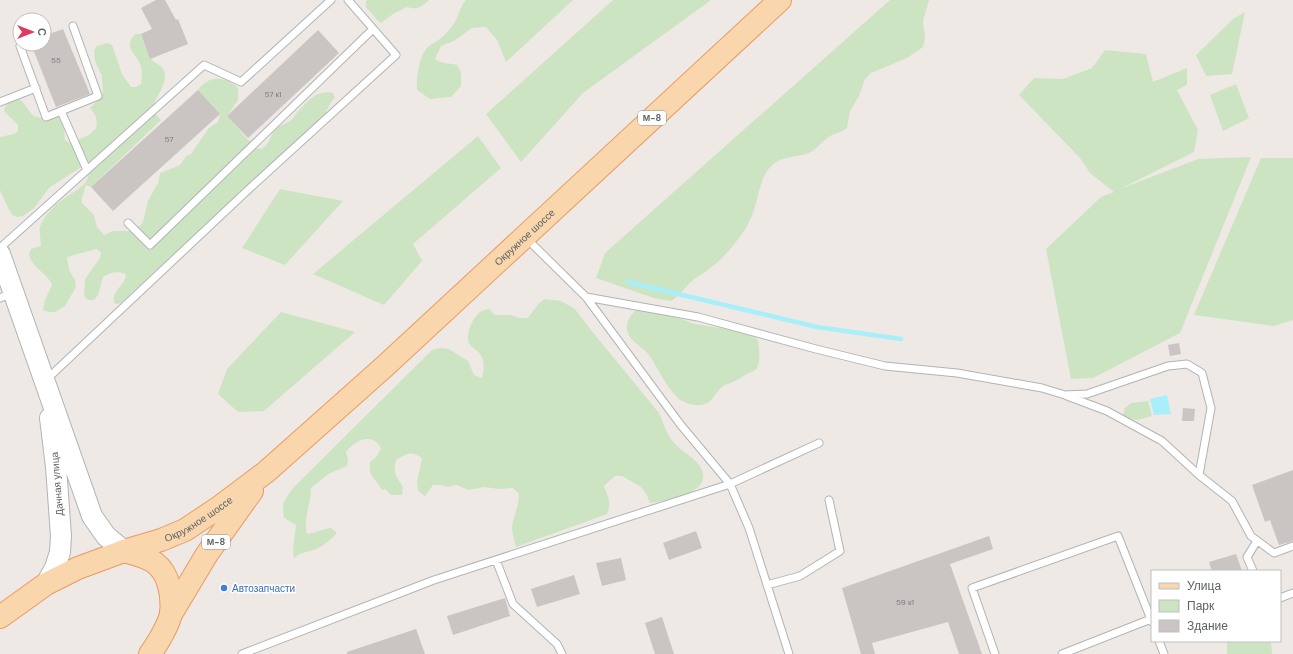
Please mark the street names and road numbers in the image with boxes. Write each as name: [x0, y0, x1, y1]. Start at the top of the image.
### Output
road number: М-8: [638, 111, 666, 125]
street label: Окружное шоссе: [491, 205, 558, 268]
street label: Дачная улица: [48, 451, 66, 516]
street label: Окружное шоссе: [162, 493, 235, 544]
road number: М-8: [202, 535, 230, 549]

